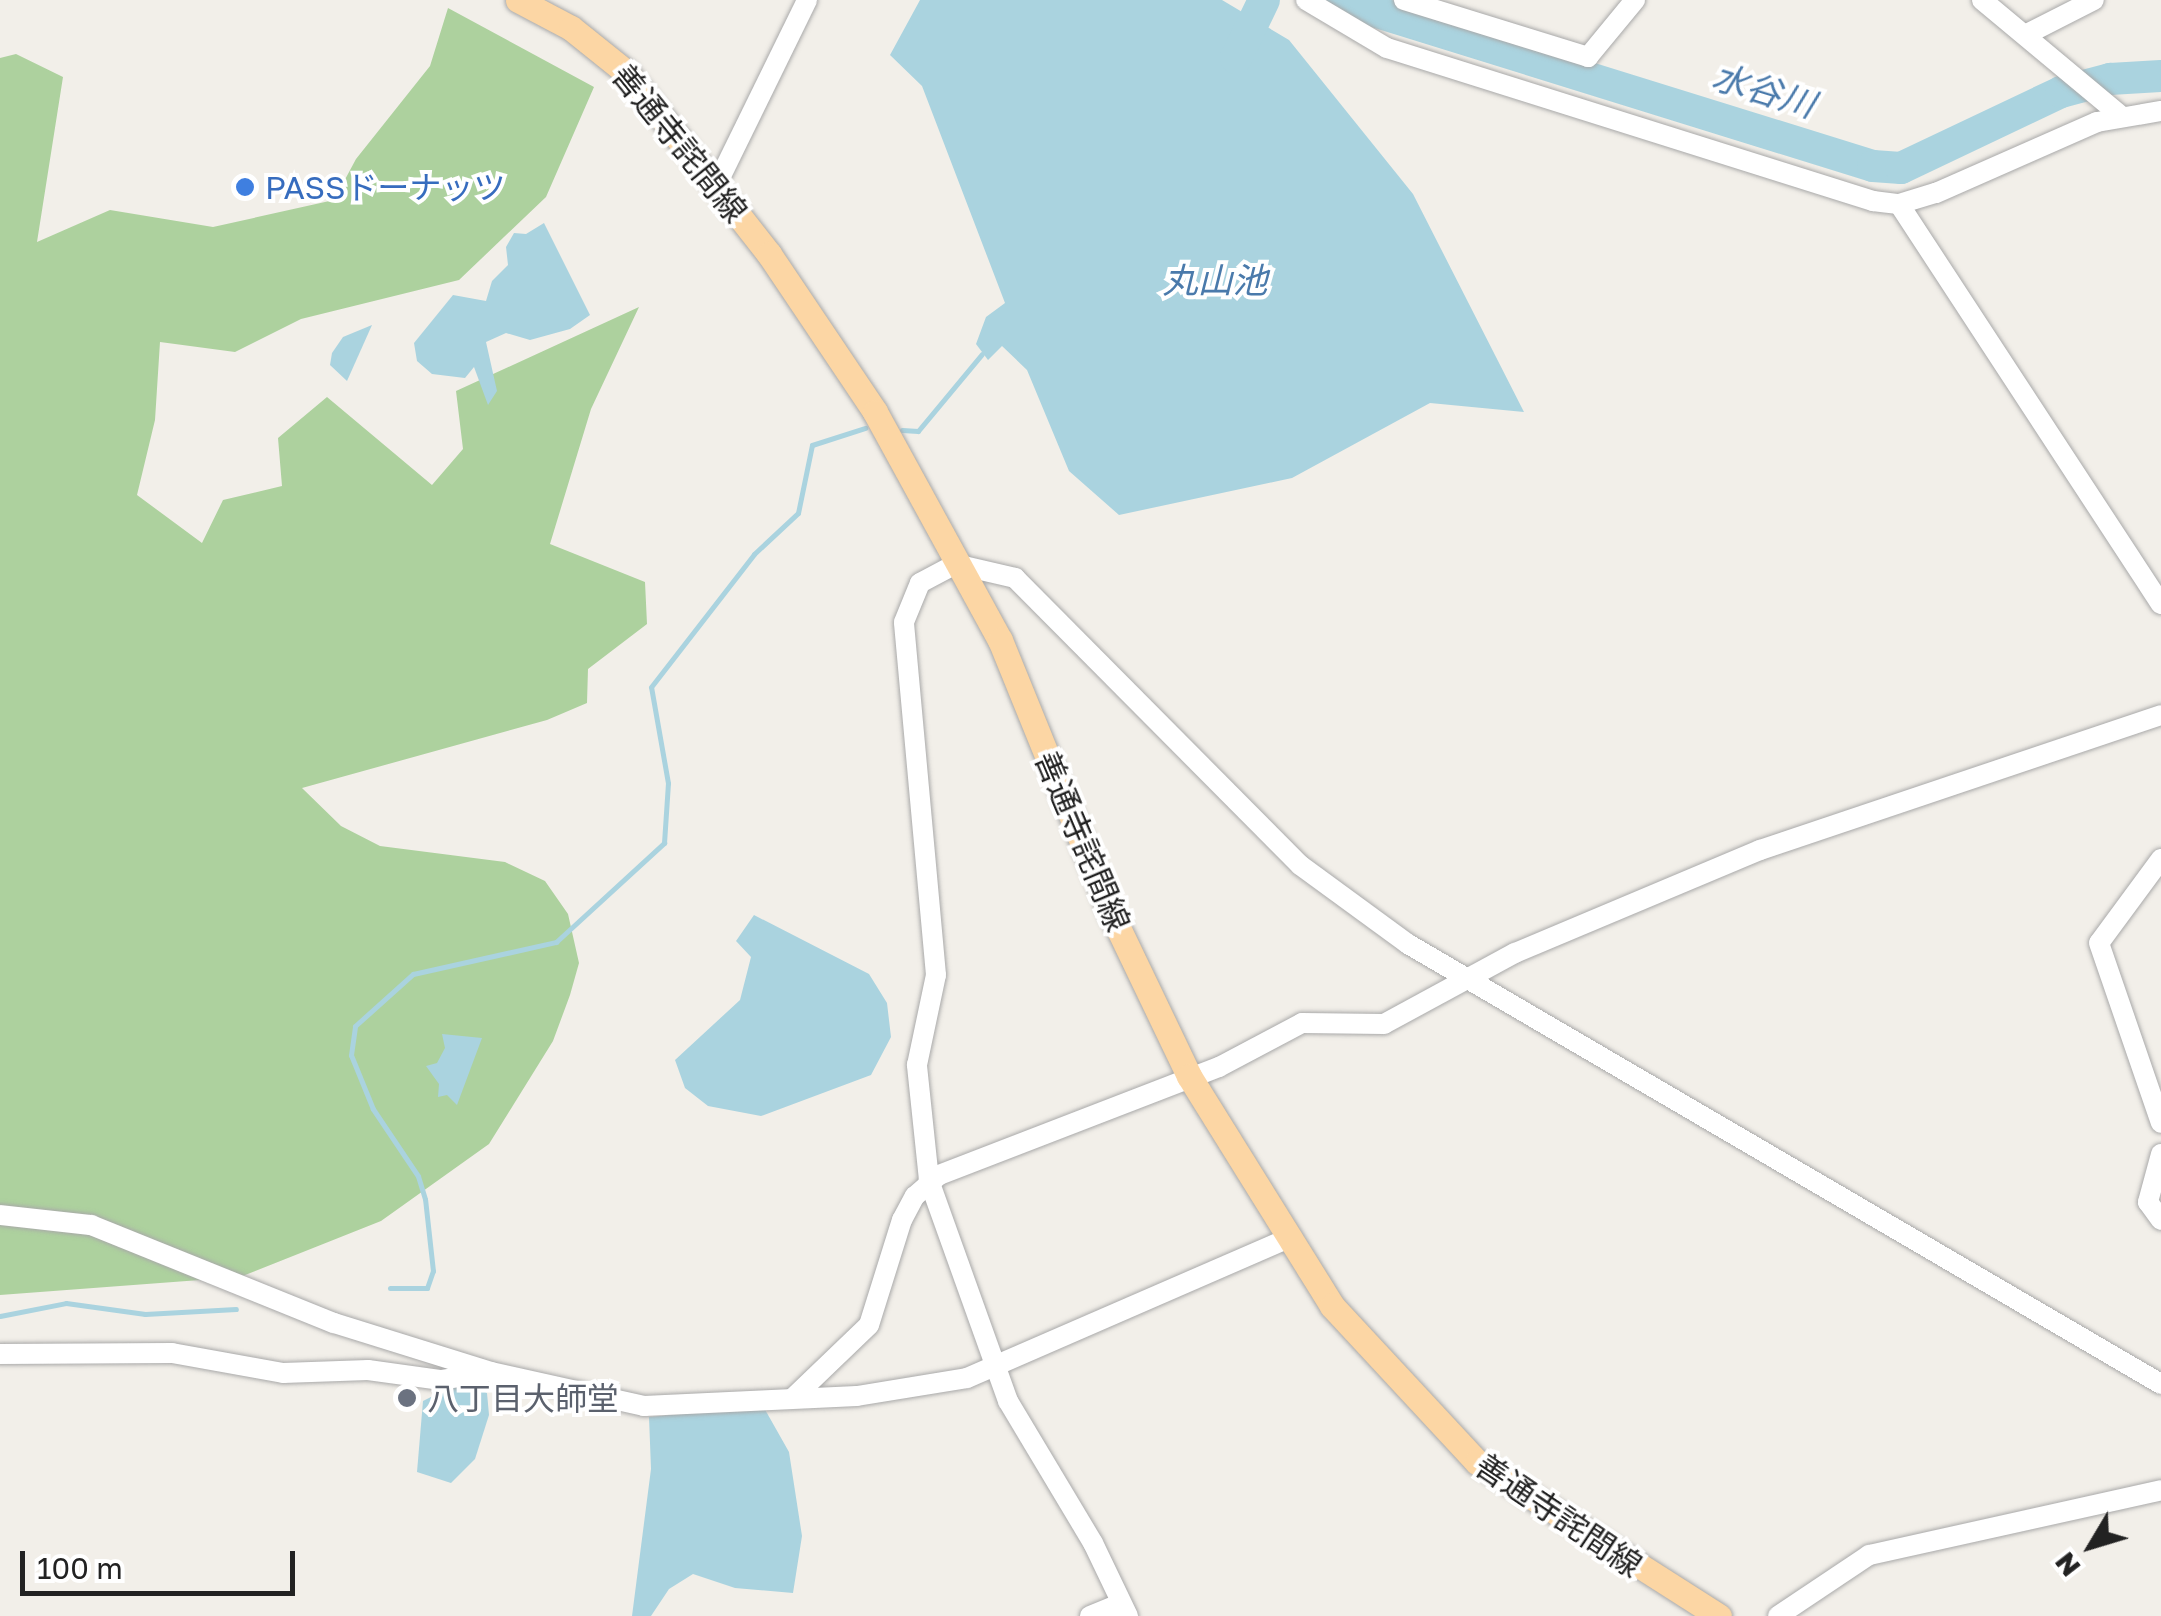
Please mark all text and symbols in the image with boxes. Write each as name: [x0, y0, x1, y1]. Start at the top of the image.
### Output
water label: 水谷川: [1708, 55, 1820, 125]
street label: 善通寺詫間線: [605, 56, 755, 230]
place label: PASSドーナッツ: [265, 168, 505, 206]
marker: PASSドーナッツ: [234, 176, 256, 198]
water label: 丸山池: [1163, 259, 1267, 301]
street label: 善通寺詫間線: [1028, 745, 1138, 937]
place label: 八丁目大師堂: [427, 1379, 619, 1417]
marker: 八丁目大師堂: [396, 1387, 418, 1409]
street label: 善通寺詫間線: [1469, 1445, 1649, 1585]
north arrow: [2041, 1496, 2141, 1596]
scale bar: [25, 1531, 300, 1593]
text: N: [2047, 1546, 2087, 1583]
text: 100 m: [37, 1550, 123, 1586]

